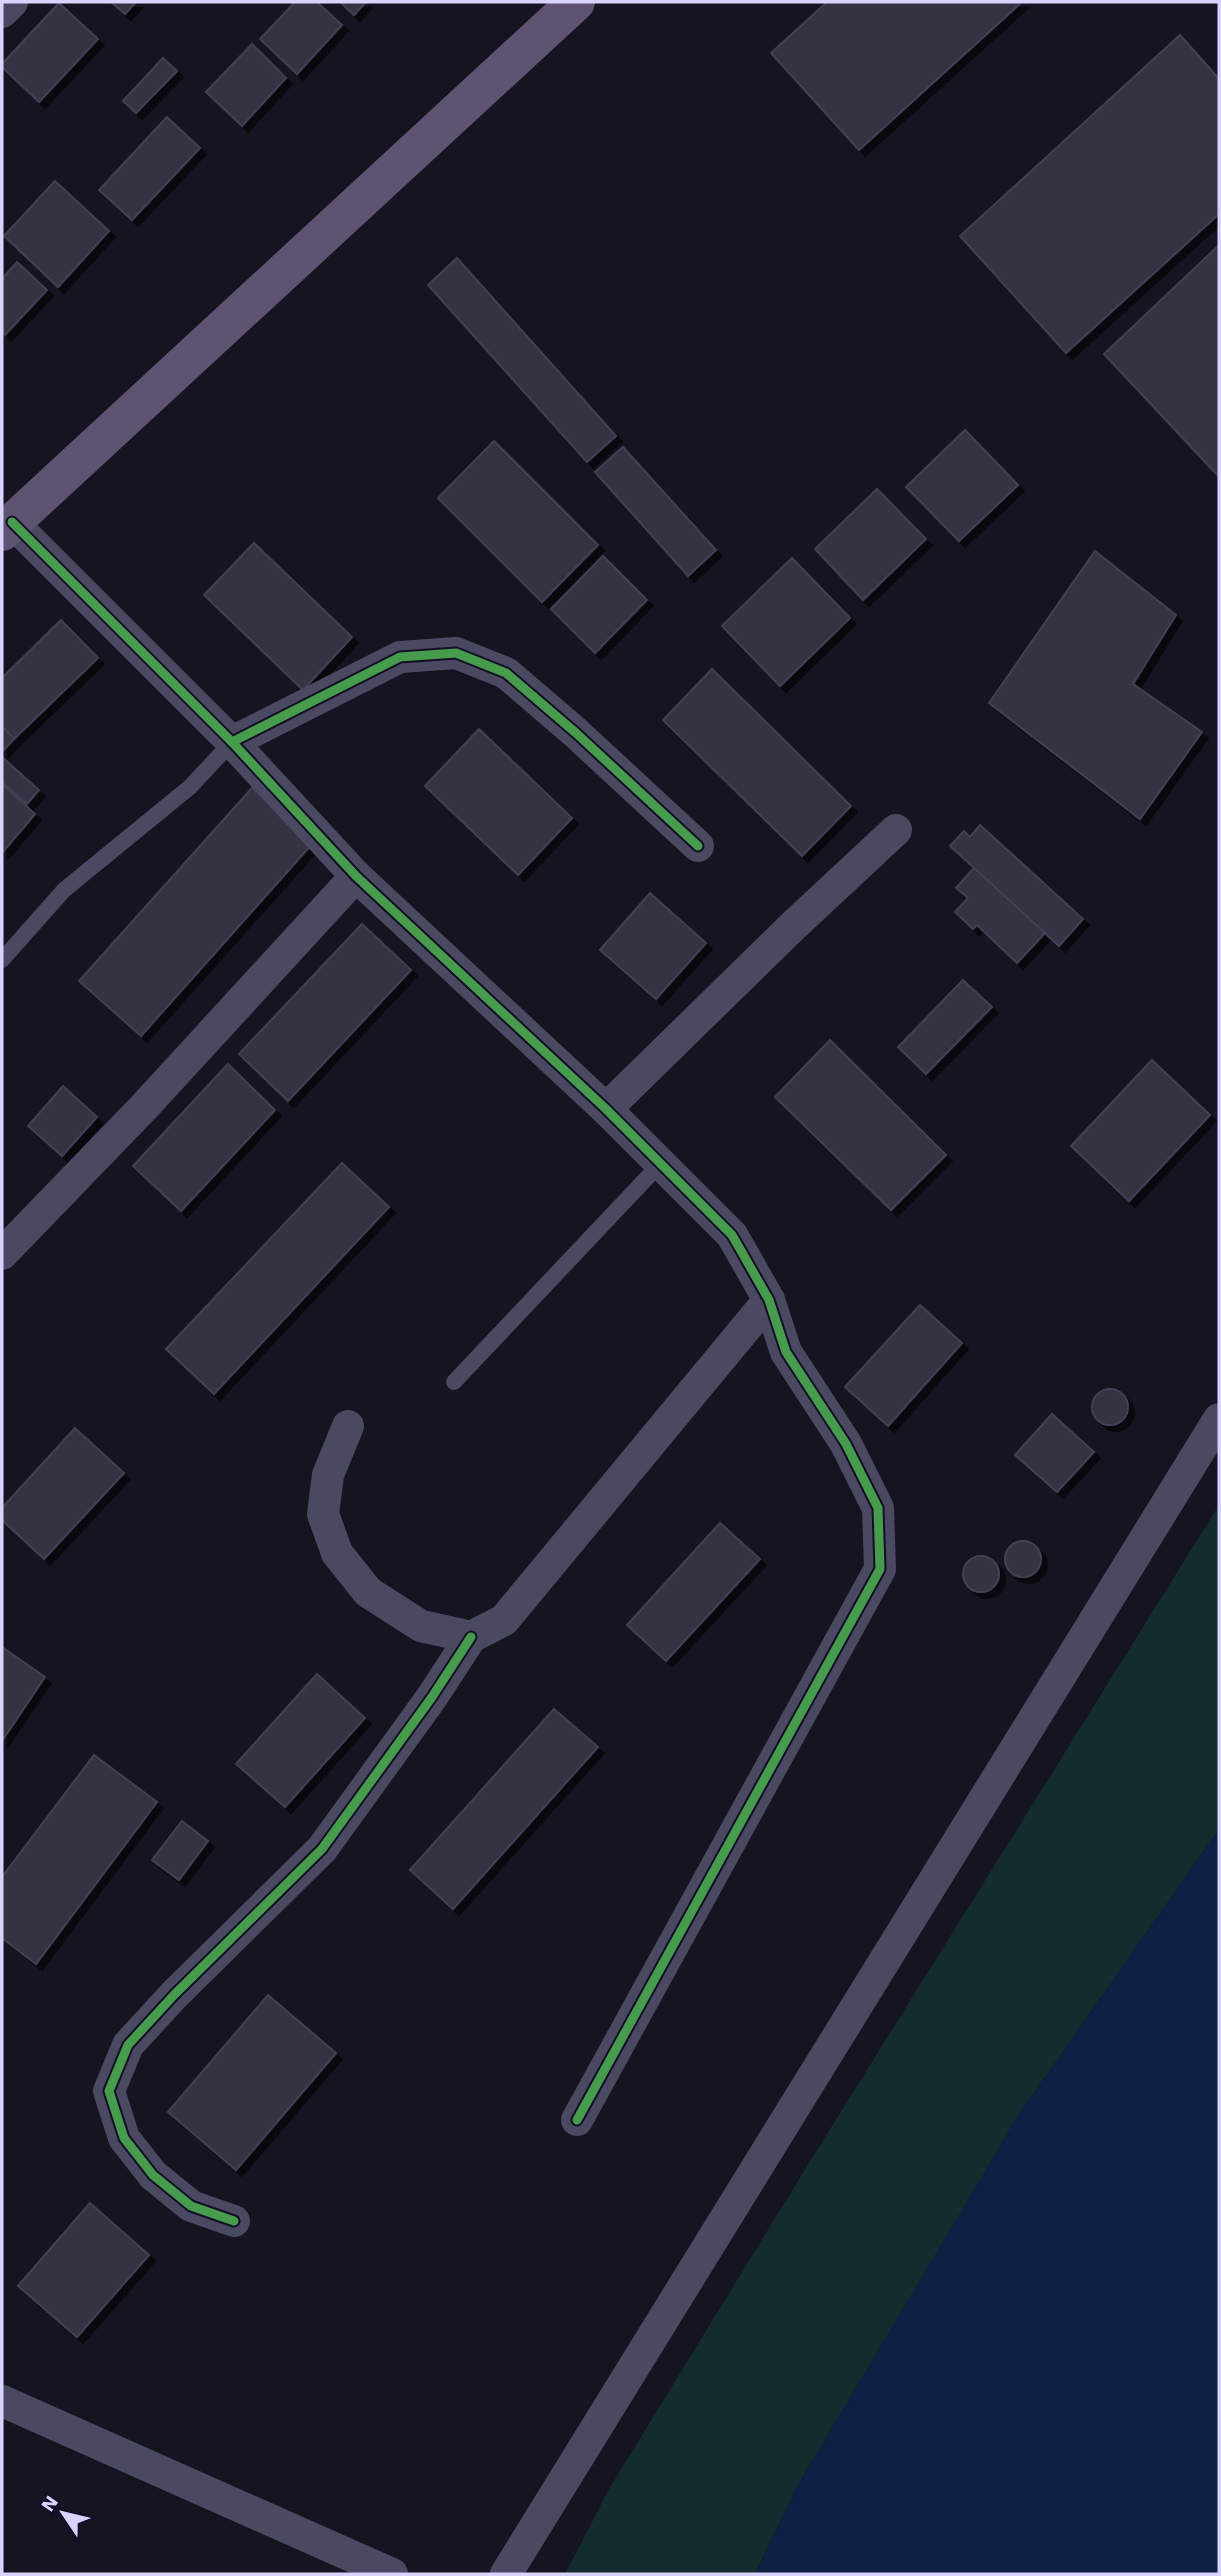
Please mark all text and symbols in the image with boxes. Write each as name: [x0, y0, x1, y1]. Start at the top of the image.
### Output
north arrow: [28, 2478, 98, 2548]
text: N: [36, 2491, 63, 2516]

